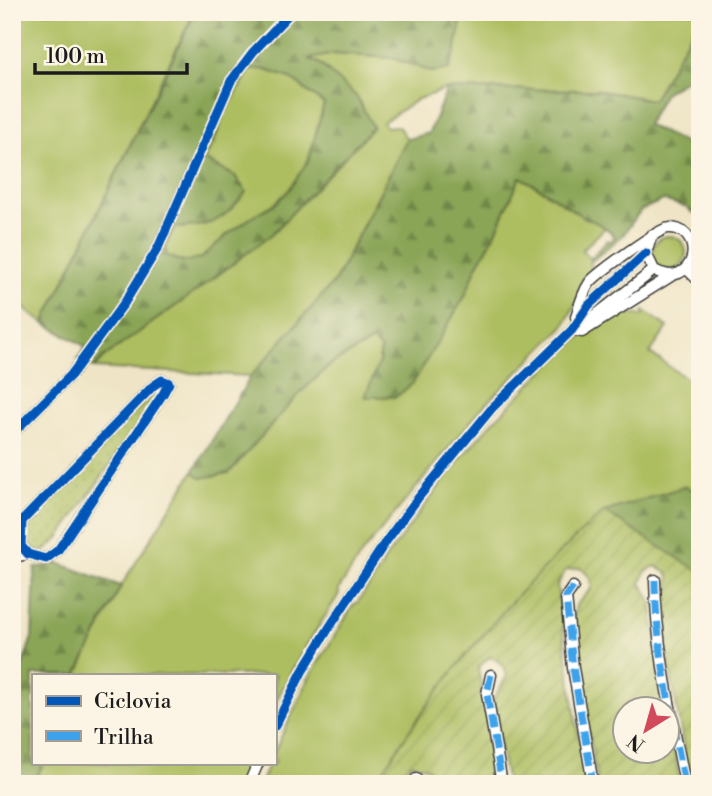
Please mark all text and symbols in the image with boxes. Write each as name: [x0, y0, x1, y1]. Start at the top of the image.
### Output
scale bar: [35, 32, 187, 76]
text: 100 m: [46, 44, 105, 70]
legend: [32, 674, 276, 764]
text: Ciclovia: [94, 689, 172, 715]
north arrow: [610, 694, 680, 764]
text: Trilha: [94, 725, 154, 751]
text: N: [623, 729, 650, 757]

